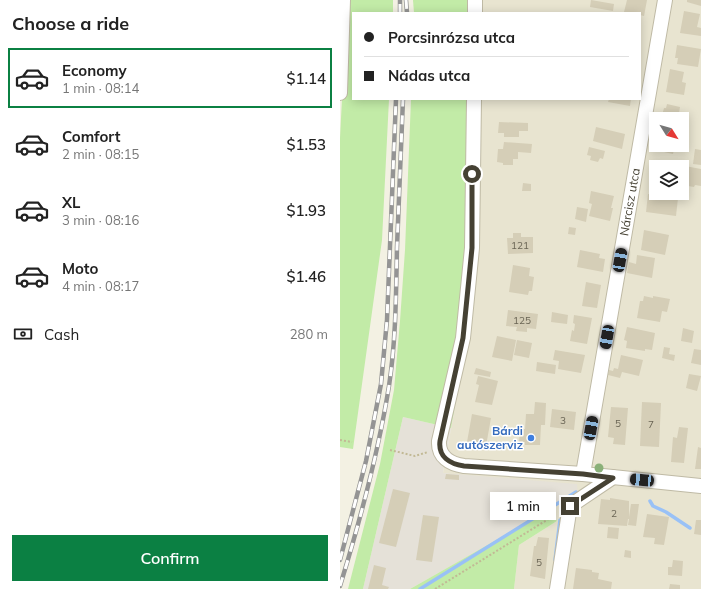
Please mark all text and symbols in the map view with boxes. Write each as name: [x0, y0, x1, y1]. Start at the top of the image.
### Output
text: Choose a ride: [12, 12, 129, 35]
text: Porcsinrózsa utca: [388, 28, 515, 47]
icon: car: [14, 60, 50, 96]
text: Economy: [62, 61, 127, 80]
text: Nádas utca: [388, 66, 470, 85]
text: $1.14: [286, 69, 326, 88]
text: 1 min · 08:14: [62, 80, 139, 96]
north arrow: [649, 112, 689, 152]
map controls: [649, 112, 689, 200]
icon: car: [14, 126, 50, 162]
text: Comfort: [62, 127, 120, 146]
text: $1.53: [286, 135, 326, 154]
text: 2 min · 08:15: [62, 146, 139, 162]
button: layers: [649, 160, 689, 200]
route start: [463, 165, 481, 183]
street label: Nárcisz utca: [616, 167, 643, 237]
icon: car: [14, 192, 50, 228]
text: XL: [62, 193, 80, 212]
text: $1.93: [286, 201, 326, 220]
text: 3 min · 08:16: [62, 212, 139, 228]
house number: 121: [511, 239, 529, 252]
car: [612, 247, 628, 273]
icon: car: [14, 258, 50, 294]
text: Moto: [62, 259, 98, 278]
text: $1.46: [286, 267, 326, 286]
text: 4 min · 08:17: [62, 278, 139, 294]
house number: 125: [513, 314, 531, 327]
icon: cash: [12, 323, 34, 345]
car: [599, 324, 615, 350]
text: Cash: [44, 325, 79, 344]
text: 280 m: [290, 326, 328, 342]
house number: 3: [560, 414, 566, 427]
car: [583, 415, 599, 441]
house number: 5: [615, 417, 621, 430]
house number: 7: [648, 418, 654, 431]
place label: Bárdi autószerviz: [457, 423, 523, 452]
marker: Bárdi autószerviz: [526, 433, 536, 443]
car: [630, 473, 654, 487]
callout: 1 min: [490, 492, 556, 520]
route end: [561, 497, 579, 515]
text: 1 min: [506, 498, 540, 514]
house number: 2: [611, 507, 617, 520]
button: Confirm: [12, 535, 328, 581]
house number: 5: [536, 556, 542, 569]

